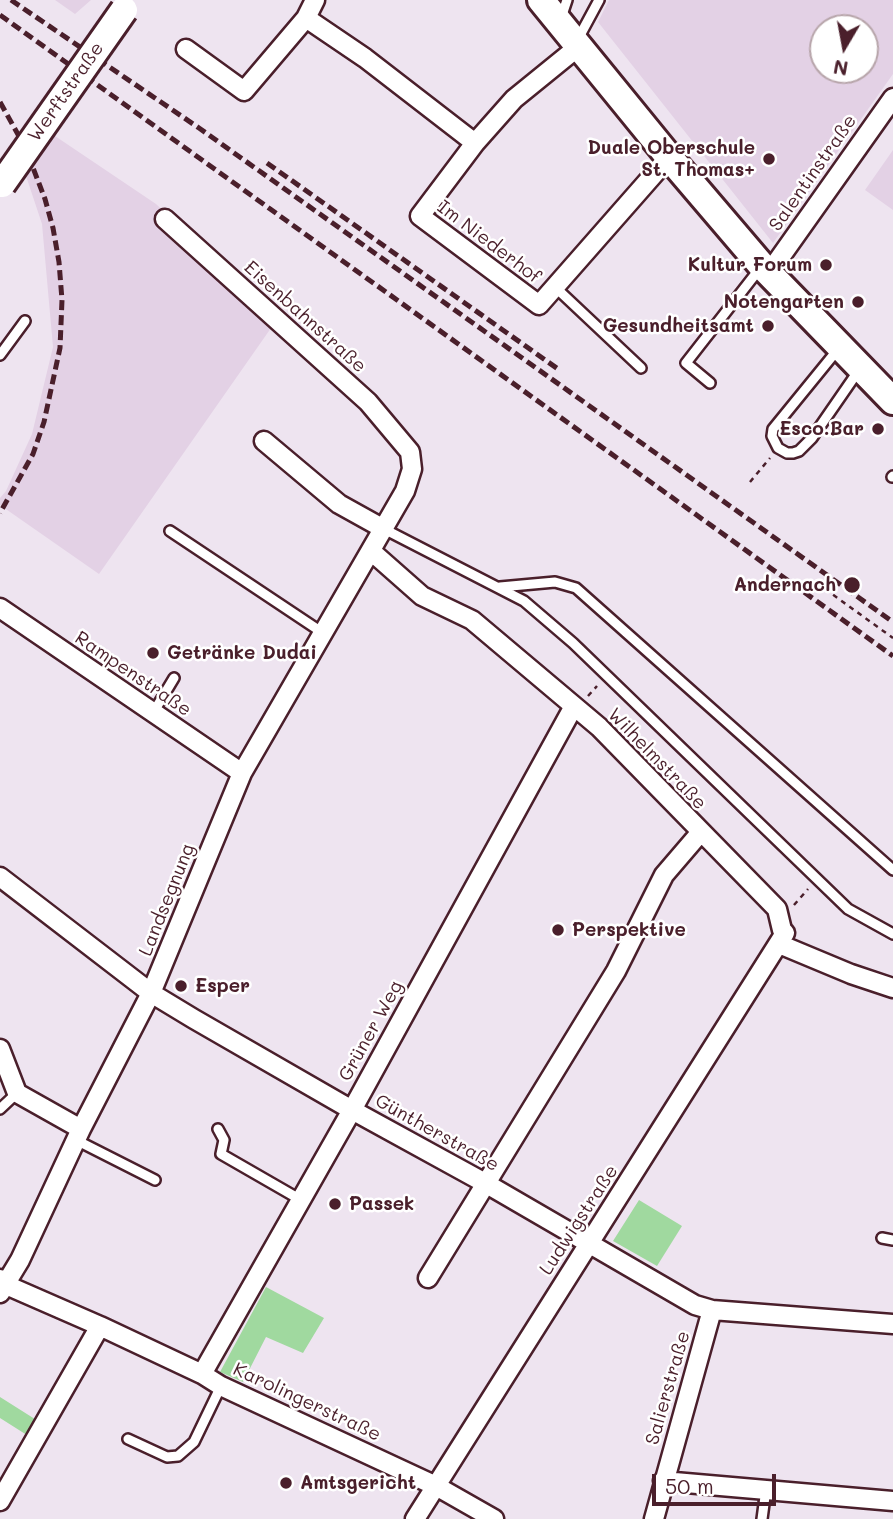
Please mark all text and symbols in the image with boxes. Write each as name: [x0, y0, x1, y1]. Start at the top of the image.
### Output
north arrow: [809, 14, 879, 84]
street label: Werftstraße: [23, 38, 109, 146]
text: N: [831, 55, 850, 82]
street label: Salentinstraße: [764, 110, 862, 236]
place label: Duale Oberschule St. Thomas+: [587, 137, 755, 181]
marker: Duale Oberschule St. Thomas+: [761, 151, 777, 167]
street label: Im Niederhof: [433, 196, 545, 288]
place label: Kultur Forum: [688, 254, 812, 276]
street label: Eisenbahnstraße: [239, 256, 371, 378]
marker: Kultur Forum: [818, 257, 834, 273]
place label: Notengarten: [724, 291, 844, 313]
marker: Notengarten: [850, 294, 866, 310]
place label: Gesundheitsamt: [603, 315, 754, 337]
marker: Gesundheitsamt: [760, 318, 776, 334]
place label: Esco.Bar: [779, 418, 864, 440]
marker: Esco.Bar: [870, 421, 886, 437]
place label: Andernach: [734, 574, 836, 596]
marker: Andernach: [842, 575, 862, 595]
street label: Rampenstraße: [70, 627, 196, 721]
place label: Getränke Dudai: [167, 642, 317, 664]
marker: Getränke Dudai: [145, 645, 161, 661]
street label: Wilhelmstraße: [603, 703, 711, 815]
street label: Landsegnung: [134, 841, 200, 959]
place label: Perspektive: [572, 919, 686, 941]
marker: Perspektive: [550, 922, 566, 938]
place label: Esper: [195, 975, 250, 997]
street label: Grüner Weg: [334, 977, 408, 1085]
marker: Esper: [173, 978, 189, 994]
street label: Güntherstraße: [371, 1090, 503, 1176]
street label: Ludwigstraße: [535, 1161, 623, 1279]
place label: Passek: [349, 1193, 414, 1215]
marker: Passek: [327, 1196, 343, 1212]
street label: Salierstraße: [641, 1329, 695, 1447]
street label: Karolingerstraße: [230, 1358, 384, 1446]
scale bar: [655, 1460, 779, 1504]
place label: Amtsgericht: [300, 1472, 416, 1494]
text: 50 m: [665, 1472, 714, 1499]
marker: Amtsgericht: [278, 1475, 294, 1491]

